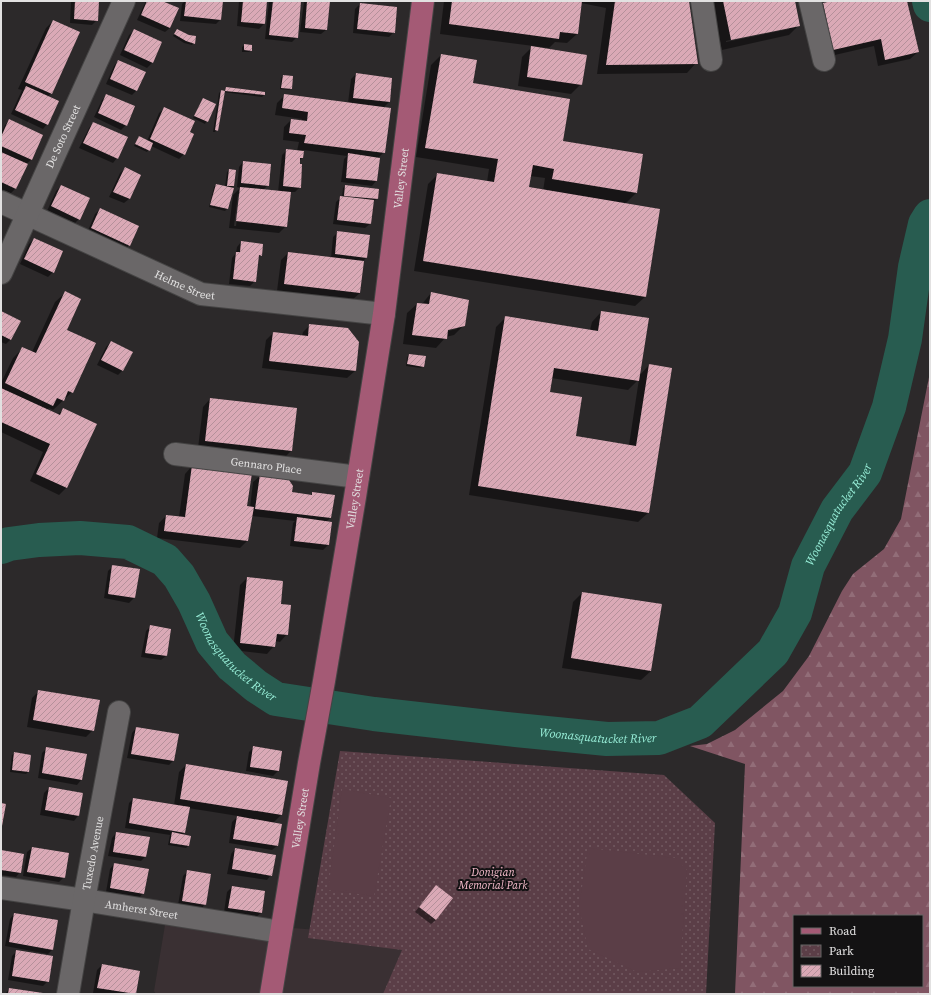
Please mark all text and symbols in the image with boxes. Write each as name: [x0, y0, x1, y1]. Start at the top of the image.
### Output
street label: De Soto Street: [42, 102, 84, 171]
street label: Valley Street: [390, 147, 412, 210]
street label: Helme Street: [152, 266, 216, 303]
street label: Gennaro Place: [230, 454, 303, 477]
water label: Woonasquatucket River: [802, 460, 876, 568]
street label: Valley Street: [342, 467, 367, 530]
water label: Woonasquatucket River: [192, 610, 281, 706]
water label: Woonasquatucket River: [539, 724, 658, 747]
street label: Valley Street: [288, 787, 312, 850]
street label: Tuxedo Avenue: [78, 815, 107, 891]
park label: Donigian Memorial Park: [458, 865, 528, 893]
street label: Amherst Street: [104, 896, 179, 923]
legend: [793, 915, 923, 987]
text: Road: [829, 923, 856, 939]
text: Park: [829, 943, 854, 959]
text: Building: [829, 963, 874, 979]

